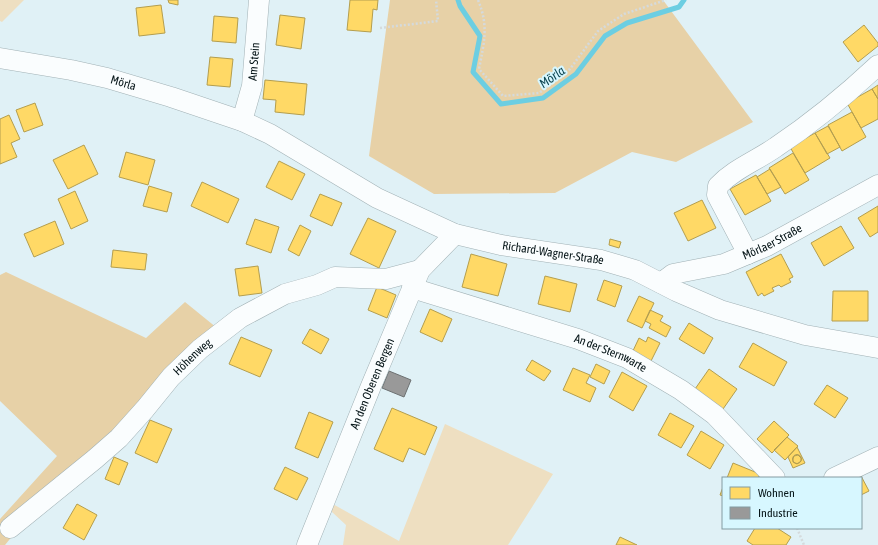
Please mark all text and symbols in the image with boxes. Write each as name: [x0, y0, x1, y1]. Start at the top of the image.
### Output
street label: Am Stein: [245, 42, 263, 81]
water label: Mörla: [536, 63, 568, 91]
street label: Mörla: [109, 72, 138, 93]
street label: Mörlaer Straße: [740, 221, 805, 263]
street label: Richard-Wagner-Straße: [501, 238, 606, 267]
street label: An der Sternwarte: [573, 331, 649, 375]
street label: Höhenweg: [170, 335, 215, 378]
street label: An den Oberen Bergen: [347, 336, 397, 431]
legend: [722, 477, 862, 529]
text: Wohnen: [758, 486, 795, 500]
text: Industrie: [758, 506, 798, 520]

